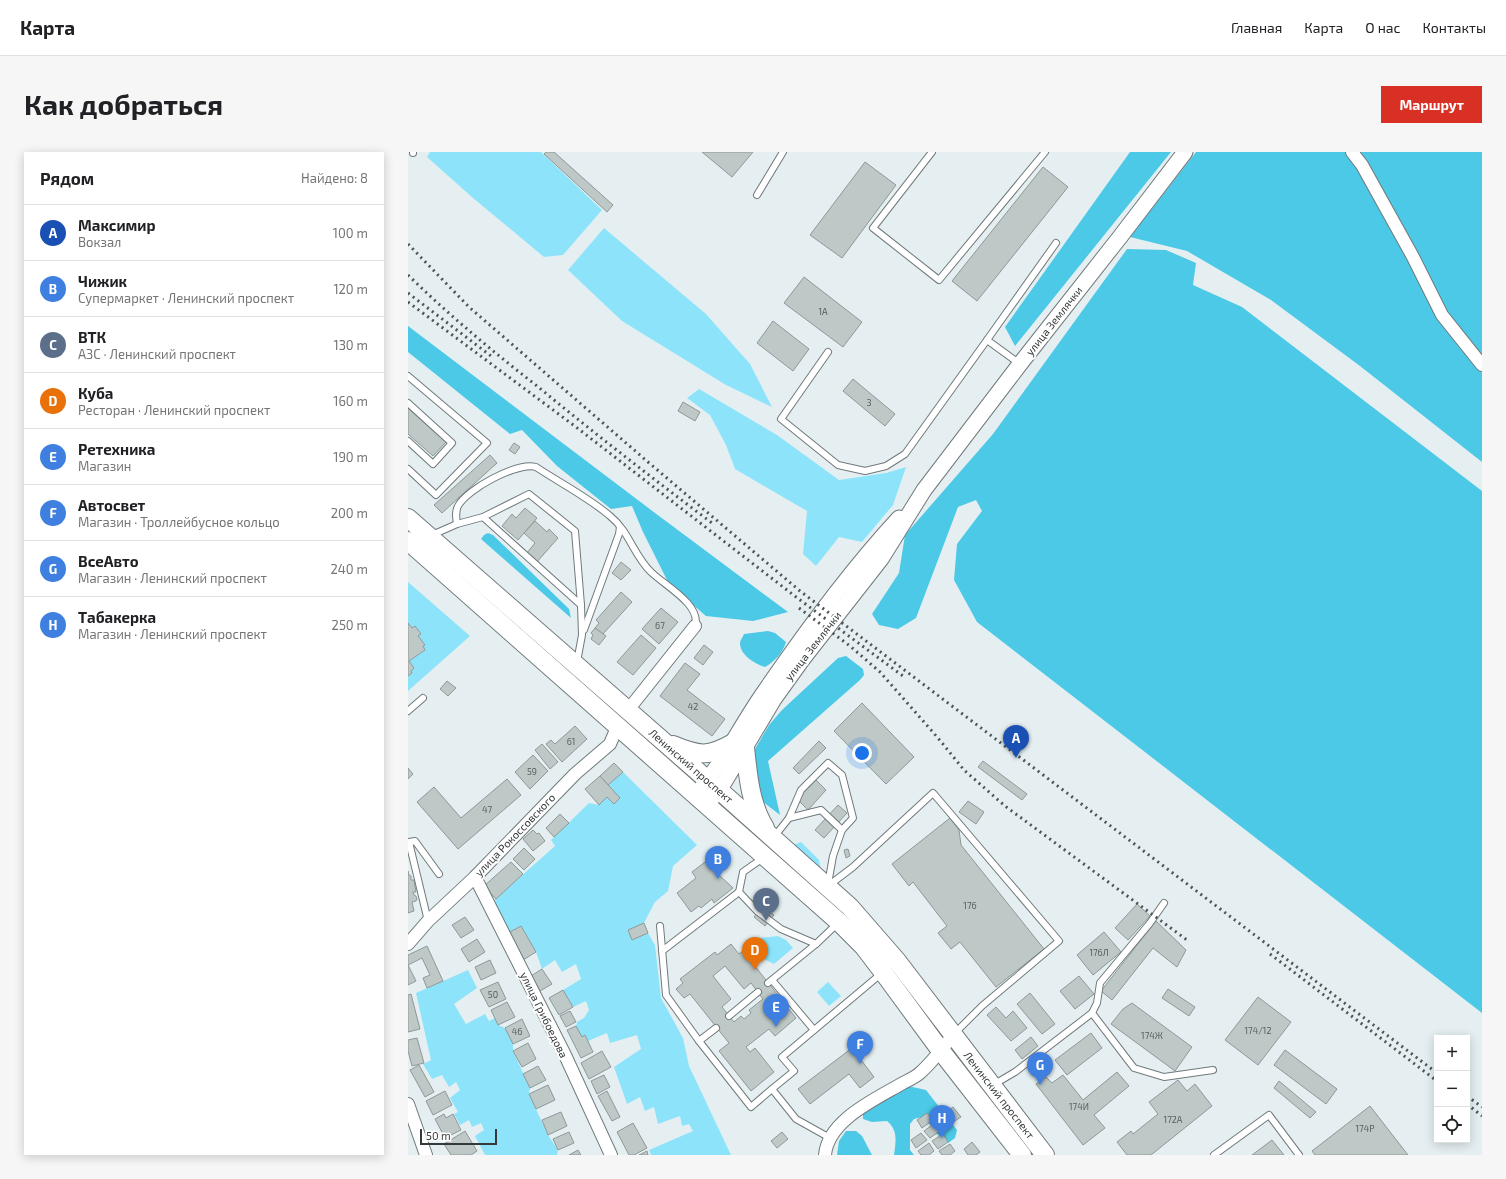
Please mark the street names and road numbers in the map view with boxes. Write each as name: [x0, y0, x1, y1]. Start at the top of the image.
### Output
street label: улица Землячки: [1023, 284, 1085, 358]
street label: улица Землячки: [782, 609, 844, 683]
street label: Ленинский проспект: [647, 726, 736, 806]
street label: улица Рокоссовского: [472, 791, 558, 879]
street label: улица Грибоедова: [517, 970, 571, 1060]
street label: Ленинский проспект: [961, 1049, 1038, 1141]

